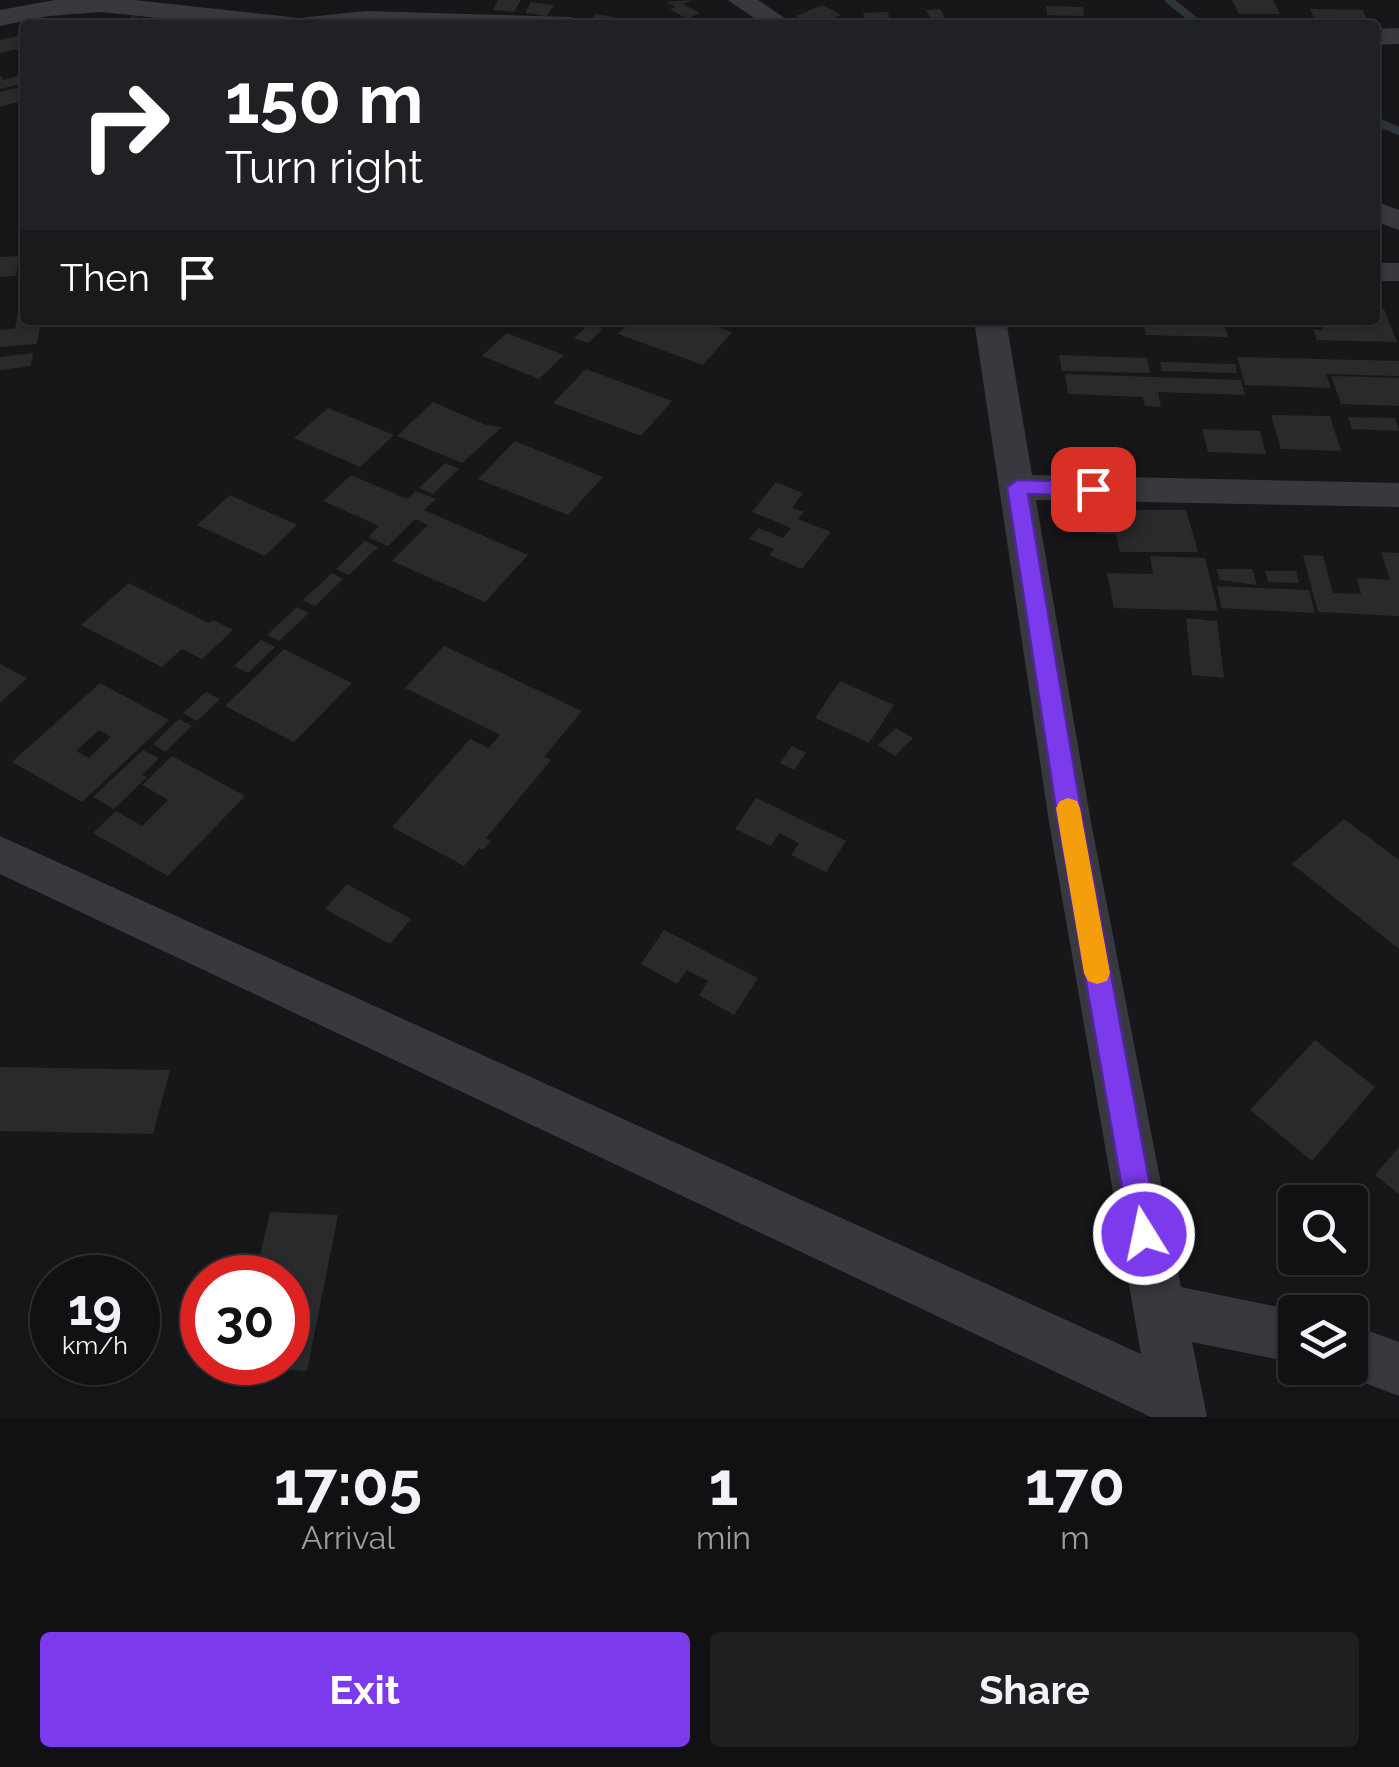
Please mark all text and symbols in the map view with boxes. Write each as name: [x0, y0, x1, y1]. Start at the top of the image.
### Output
text: 150 m: [225, 57, 423, 139]
icon: right: [60, 60, 190, 190]
text: Turn right: [225, 141, 423, 194]
icon: arrive: [170, 250, 225, 305]
text: Then: [60, 255, 150, 300]
pin: [1051, 447, 1136, 532]
icon: arrive: [1066, 462, 1121, 517]
position arrow: [1092, 1182, 1196, 1286]
map controls: [1278, 1185, 1368, 1385]
button: search: [1278, 1185, 1368, 1275]
speed limit sign: 30: [180, 1255, 310, 1385]
text: 19: [68, 1278, 122, 1337]
button: layers: [1278, 1295, 1368, 1385]
text: km/h: [62, 1330, 128, 1360]
text: 17:05: [274, 1449, 422, 1519]
text: 1: [709, 1449, 738, 1519]
text: 170: [1025, 1449, 1125, 1519]
text: Arrival: [301, 1519, 395, 1556]
text: min: [696, 1519, 751, 1556]
text: m: [1060, 1519, 1090, 1556]
button: Exit: [40, 1632, 690, 1747]
button: Share: [710, 1632, 1359, 1747]

